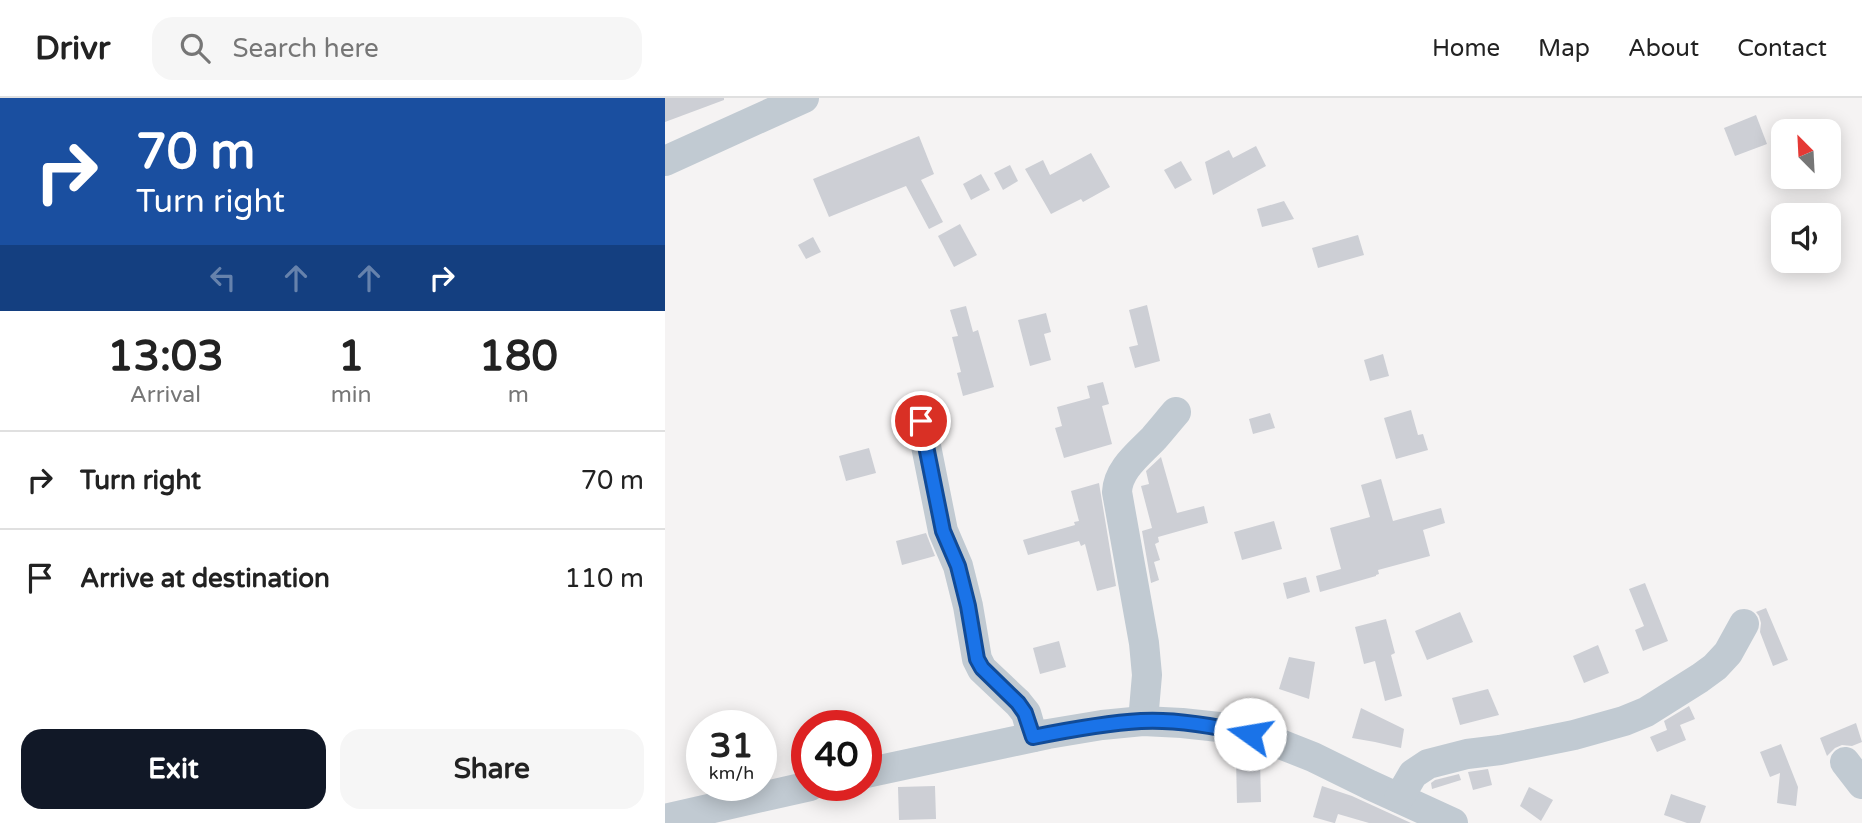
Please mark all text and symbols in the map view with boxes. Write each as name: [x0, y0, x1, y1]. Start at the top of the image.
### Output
search box: [152, 17, 642, 80]
text: Drivr: [35, 29, 110, 68]
icon: search: [176, 29, 214, 67]
text: Search here: [232, 33, 379, 64]
text: Home: [1432, 34, 1500, 63]
text: Map: [1538, 34, 1590, 63]
text: About: [1628, 34, 1699, 63]
text: Contact: [1737, 34, 1827, 63]
north arrow: [1771, 119, 1841, 189]
map controls: [1771, 119, 1841, 273]
text: 70 m: [136, 123, 255, 182]
icon: right: [21, 126, 112, 217]
text: Turn right: [136, 183, 285, 221]
button: sound: [1771, 203, 1841, 273]
icon: left: [204, 259, 242, 297]
icon: ahead: [277, 259, 315, 297]
icon: ahead: [350, 259, 388, 297]
icon: right: [423, 259, 461, 297]
text: 13:03: [107, 331, 224, 382]
text: 1: [338, 331, 364, 382]
text: 180: [479, 331, 558, 382]
text: Arrival: [130, 381, 201, 409]
text: min: [331, 381, 372, 409]
text: m: [508, 381, 529, 409]
pin: [891, 391, 951, 451]
icon: arrive: [902, 402, 940, 440]
icon: right: [21, 461, 59, 499]
text: Turn right: [80, 465, 201, 496]
text: 70 m: [581, 465, 644, 496]
icon: arrive: [21, 559, 59, 597]
text: Arrive at destination: [80, 563, 330, 594]
text: 110 m: [564, 563, 644, 594]
position arrow: [1213, 697, 1287, 771]
speed limit sign: 40: [791, 710, 882, 801]
text: 31: [710, 725, 753, 767]
button: Exit: [21, 729, 326, 809]
button: Share: [340, 729, 644, 809]
text: km/h: [709, 762, 754, 784]

